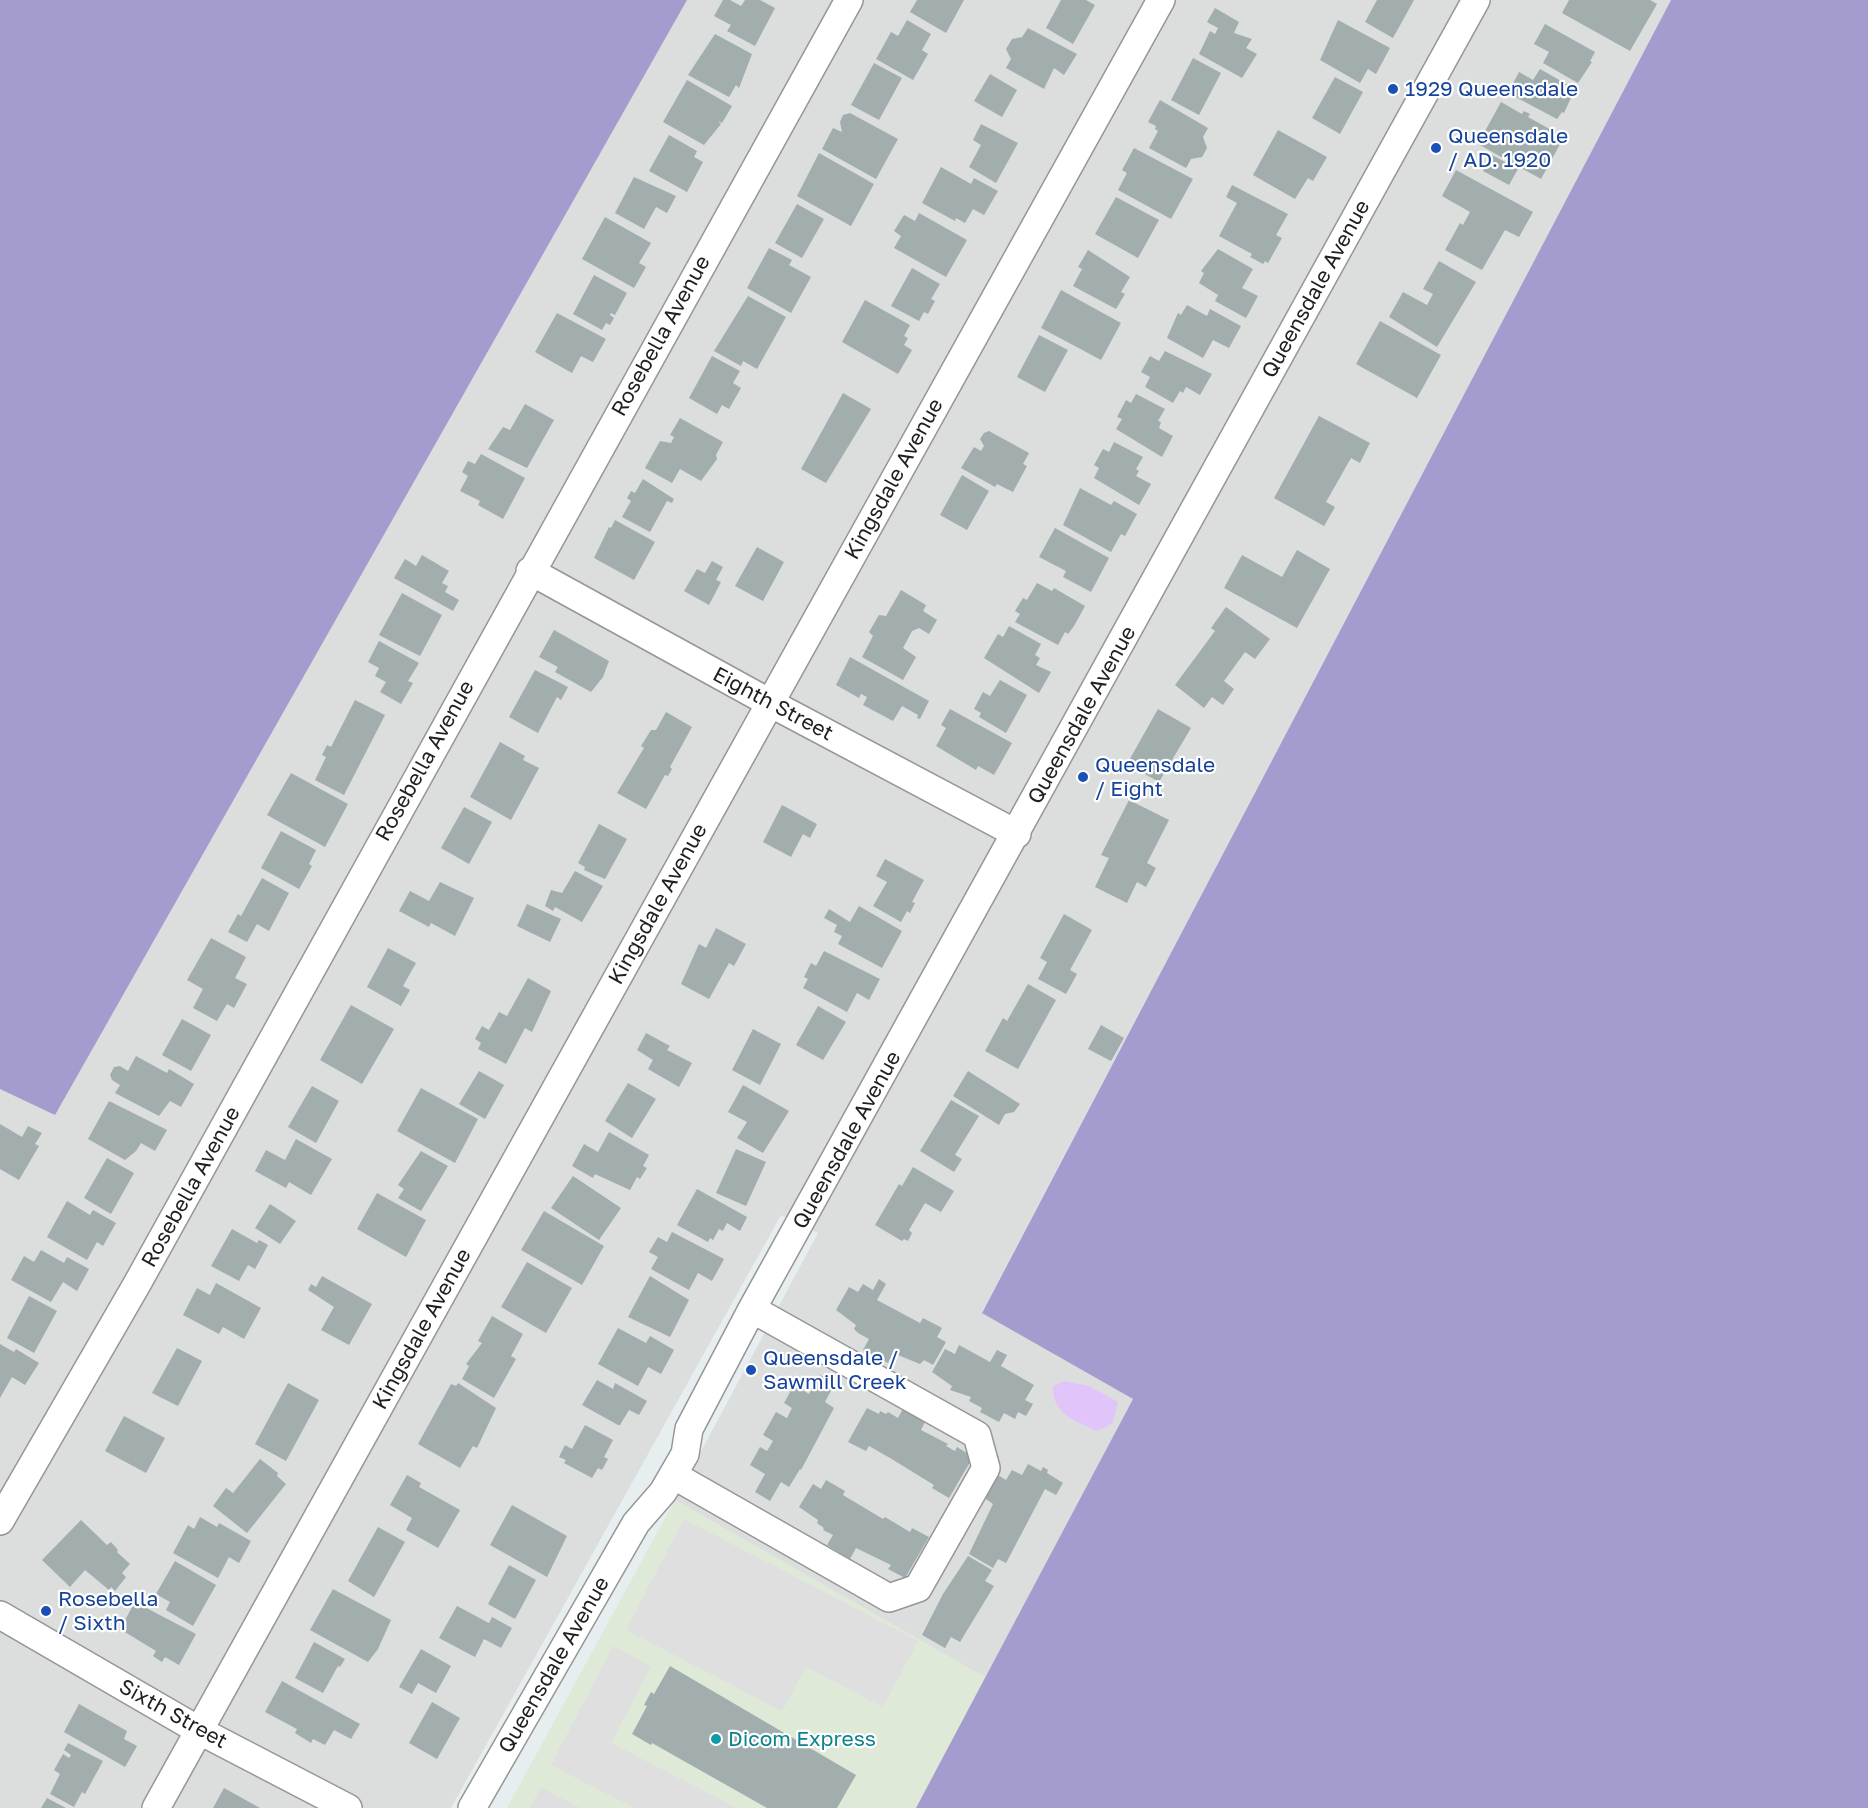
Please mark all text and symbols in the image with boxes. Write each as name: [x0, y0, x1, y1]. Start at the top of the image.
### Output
place label: 1929 Queensdale: [1405, 76, 1578, 102]
marker: 1929 Queensdale: [1386, 82, 1400, 96]
place label: Queensdale / AD. 1920: [1448, 123, 1568, 173]
marker: Queensdale / AD. 1920: [1429, 141, 1443, 155]
street label: Queensdale Avenue: [1257, 196, 1375, 382]
street label: Rosebella Avenue: [606, 251, 716, 421]
street label: Kingsdale Avenue: [839, 394, 949, 564]
street label: Queensdale Avenue: [1023, 622, 1141, 808]
street label: Eighth Street: [708, 662, 838, 746]
street label: Rosebella Avenue: [370, 676, 480, 846]
place label: Queensdale / Eight: [1095, 752, 1215, 802]
marker: Queensdale / Eight: [1076, 770, 1090, 784]
street label: Kingsdale Avenue: [603, 819, 713, 989]
street label: Queensdale Avenue: [788, 1047, 906, 1233]
street label: Rosebella Avenue: [136, 1102, 246, 1272]
street label: Kingsdale Avenue: [367, 1244, 477, 1414]
place label: Queensdale / Sawmill Creek: [763, 1345, 906, 1395]
marker: Queensdale / Sawmill Creek: [744, 1363, 758, 1377]
street label: Queensdale Avenue: [493, 1572, 615, 1758]
place label: Rosebella / Sixth: [58, 1586, 158, 1636]
marker: Rosebella / Sixth: [39, 1604, 53, 1618]
street label: Sixth Street: [115, 1674, 231, 1754]
place label: Dicom Express: [728, 1726, 876, 1752]
marker: Dicom Express: [709, 1732, 723, 1746]

